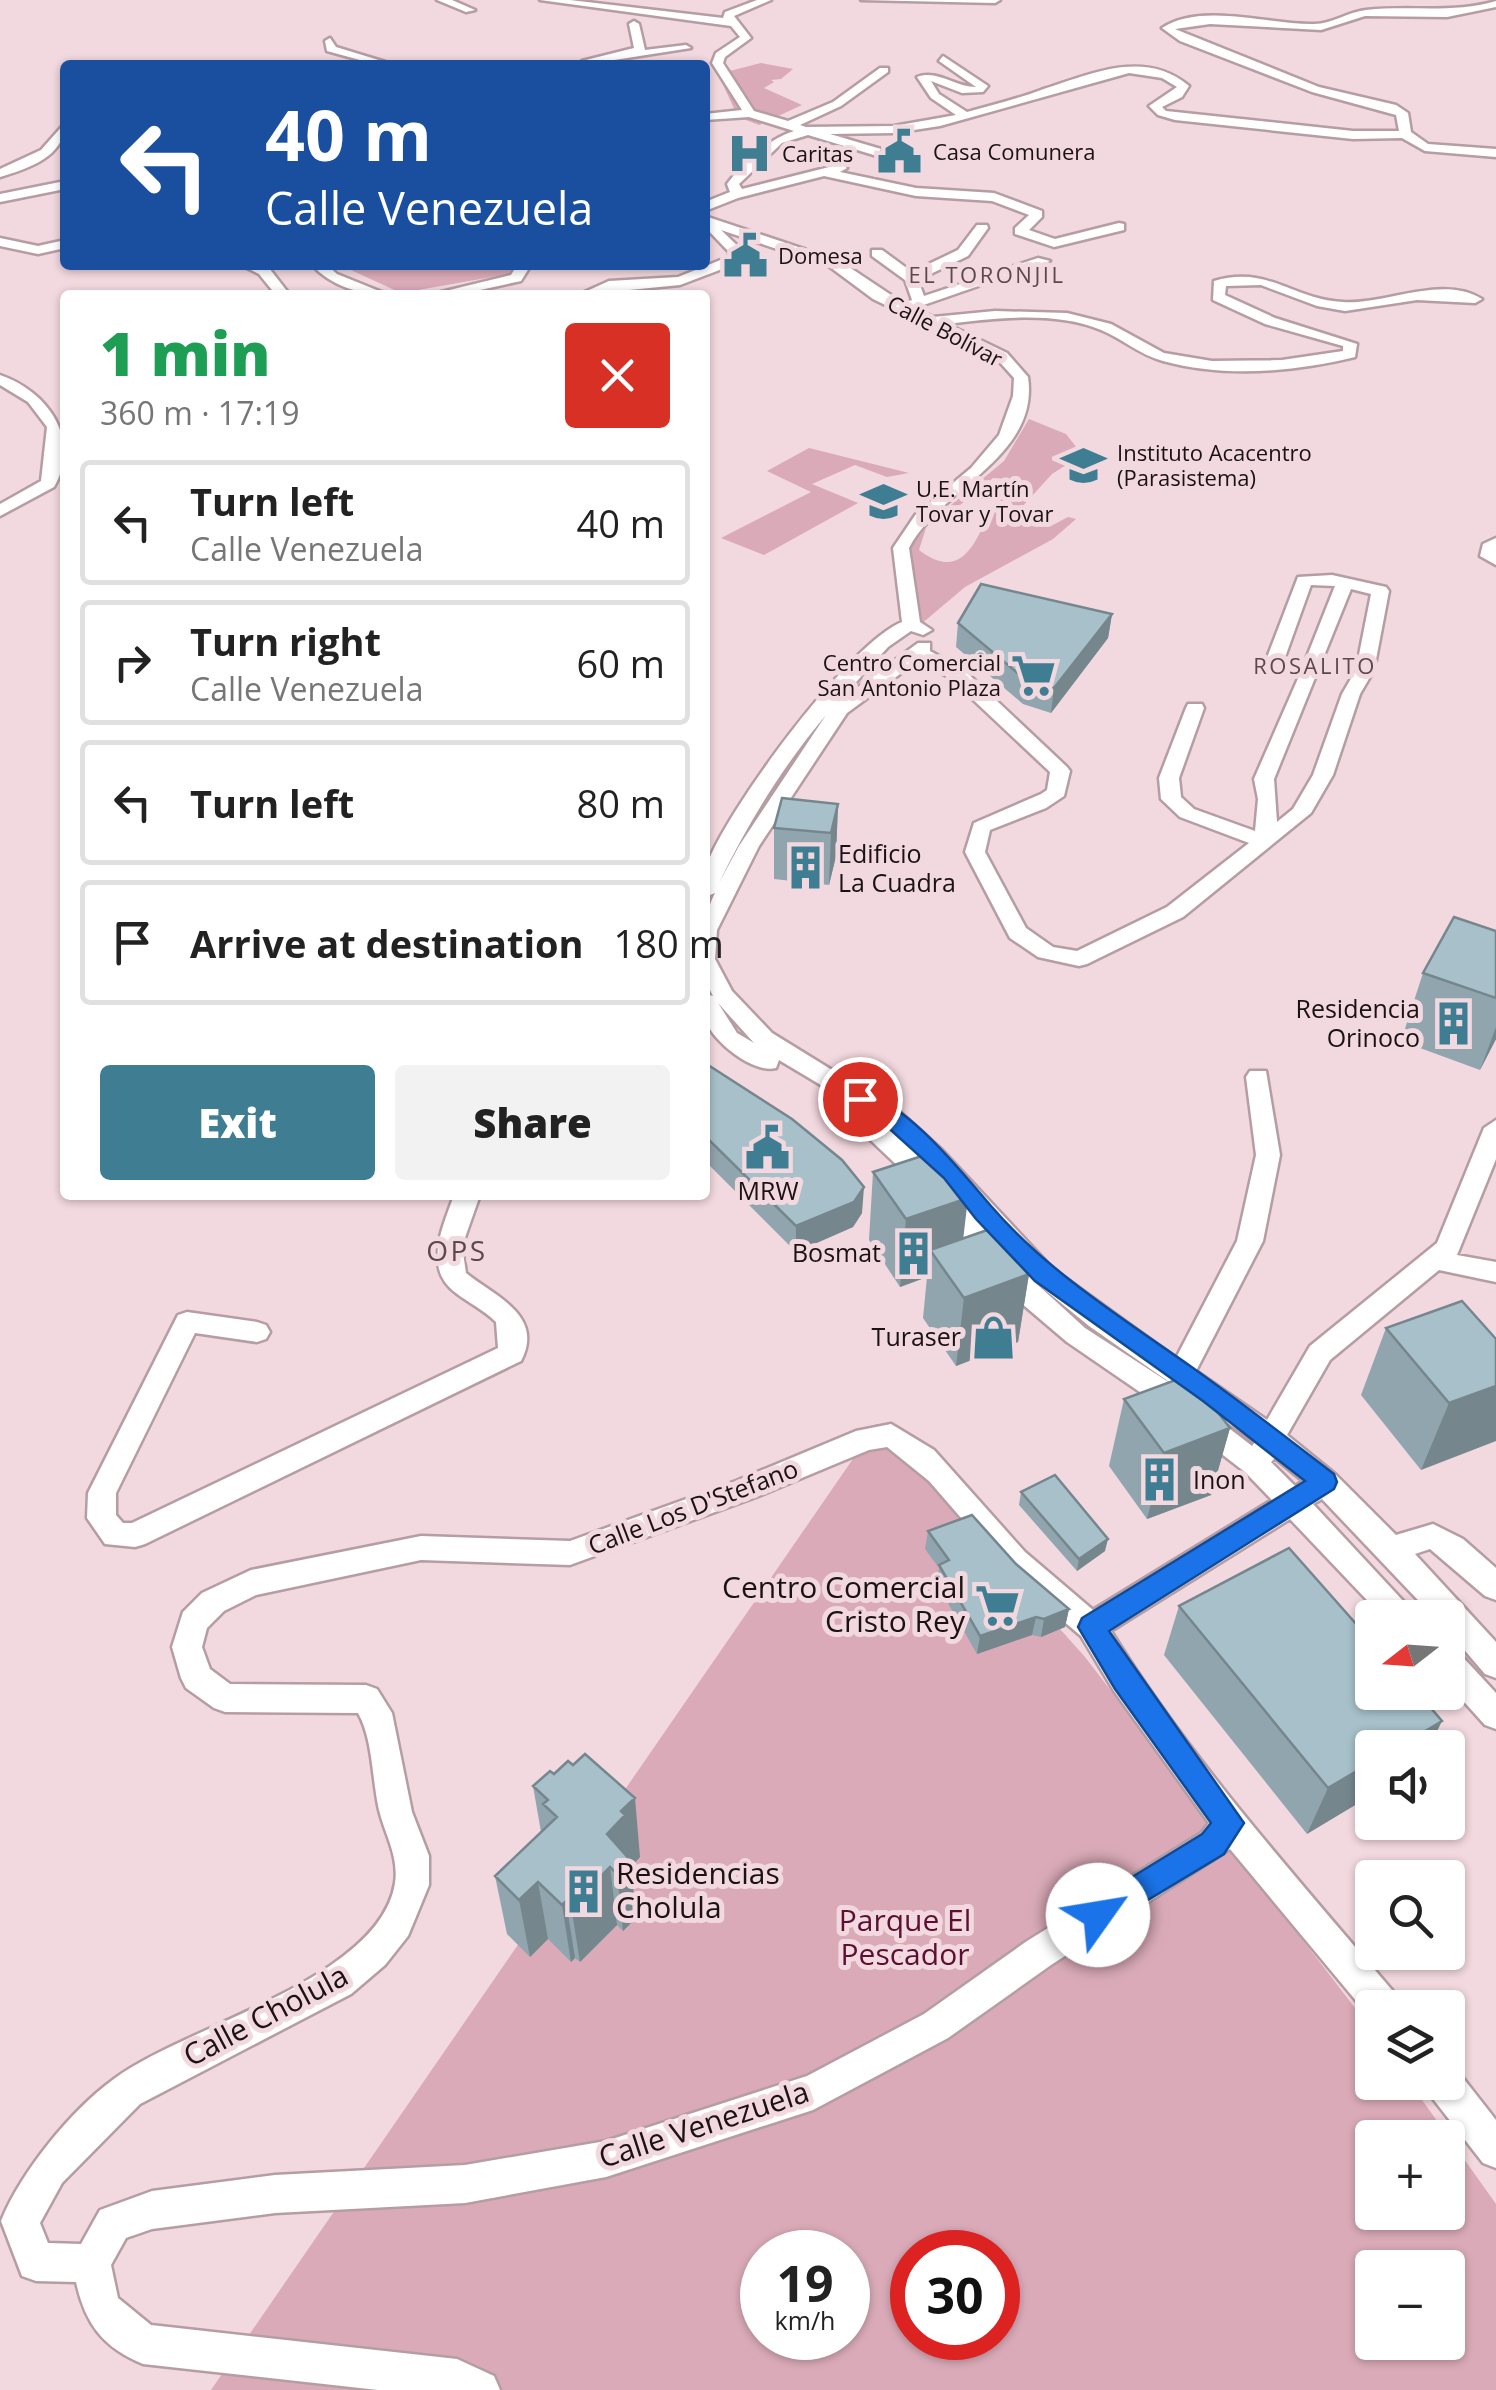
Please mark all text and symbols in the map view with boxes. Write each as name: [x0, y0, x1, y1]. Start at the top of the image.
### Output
text: 40 m: [265, 86, 432, 182]
icon: left: [100, 100, 230, 230]
public building icon: Casa Comunera: [876, 128, 924, 176]
hospital icon: Caritas: [725, 130, 773, 178]
place label: Casa Comunera: [933, 136, 1096, 166]
place label: Caritas: [782, 138, 853, 168]
text: Calle Venezuela: [265, 177, 593, 238]
public building icon: Domesa: [721, 232, 769, 280]
place label: Domesa: [778, 240, 863, 270]
district label: EL TORONJIL: [909, 259, 1065, 289]
street label: Calle Bolívar: [883, 287, 1008, 373]
text: 1 min: [100, 312, 270, 394]
button: close: [565, 323, 670, 428]
text: 360 m · 17:19: [100, 391, 299, 434]
place label: Instituto Acacentro (Parasistema): [1117, 437, 1312, 492]
school or university icon: Instituto Acacentro (Parasistema): [1060, 442, 1108, 490]
place label: U.E. Martín Tovar y Tovar: [916, 473, 1054, 528]
text: Turn left: [190, 475, 354, 527]
school or university icon: U.E. Martín Tovar y Tovar: [859, 478, 907, 526]
icon: left: [105, 495, 160, 550]
text: 40 m: [576, 497, 665, 549]
text: Calle Venezuela: [190, 527, 423, 570]
text: Turn right: [190, 615, 381, 667]
icon: right: [105, 635, 160, 690]
text: 60 m: [576, 637, 665, 689]
place label: Centro Comercial San Antonio Plaza: [817, 647, 1001, 702]
district label: ROSALITO: [1253, 650, 1377, 680]
supermarket icon: Centro Comercial San Antonio Plaza: [1010, 652, 1058, 700]
text: Calle Venezuela: [190, 667, 423, 710]
icon: left: [105, 775, 160, 830]
text: Turn left: [190, 777, 354, 829]
text: 80 m: [576, 777, 665, 829]
place label: Edificio La Cuadra: [838, 836, 956, 899]
building icon: Edificio La Cuadra: [781, 844, 829, 892]
icon: arrive: [105, 915, 160, 970]
text: Arrive at destination: [190, 917, 584, 969]
text: 180 m: [614, 917, 724, 969]
place label: Residencia Orinoco: [1295, 991, 1420, 1054]
building icon: Residencia Orinoco: [1429, 999, 1477, 1047]
pin: [818, 1057, 903, 1142]
button: Exit: [100, 1065, 375, 1180]
button: Share: [395, 1065, 670, 1180]
icon: arrive: [833, 1072, 888, 1127]
public building icon: MRW: [744, 1123, 792, 1171]
place label: MRW: [738, 1173, 799, 1207]
building icon: Bosmat: [890, 1229, 938, 1277]
district label: OPS: [426, 1231, 488, 1269]
place label: Bosmat: [792, 1235, 881, 1269]
shop icon: Turaser: [970, 1313, 1018, 1361]
place label: Turaser: [872, 1319, 961, 1353]
street label: Calle Los D'Stefano: [583, 1450, 802, 1562]
building icon: Inon: [1136, 1456, 1184, 1504]
place label: Inon: [1193, 1462, 1246, 1496]
place label: Centro Comercial Cristo Rey: [722, 1566, 966, 1641]
supermarket icon: Centro Comercial Cristo Rey: [974, 1581, 1022, 1629]
north arrow: [1355, 1600, 1465, 1710]
map controls: [1355, 1600, 1465, 2360]
button: sound: [1355, 1730, 1465, 1840]
place label: Residencias Cholula: [616, 1852, 780, 1927]
button: search: [1355, 1860, 1465, 1970]
position arrow: [1046, 1863, 1150, 1967]
building icon: Residencias Cholula: [559, 1867, 607, 1915]
park label: Parque El Pescador: [839, 1899, 971, 1974]
street label: Calle Cholula: [176, 1954, 355, 2075]
button: layers: [1355, 1990, 1465, 2100]
street label: Calle Venezuela: [593, 2070, 814, 2177]
button: +: [1355, 2120, 1465, 2230]
speed limit sign: 30: [890, 2230, 1020, 2360]
text: 19: [776, 2249, 834, 2317]
button: −: [1355, 2250, 1465, 2360]
text: km/h: [775, 2303, 835, 2337]

